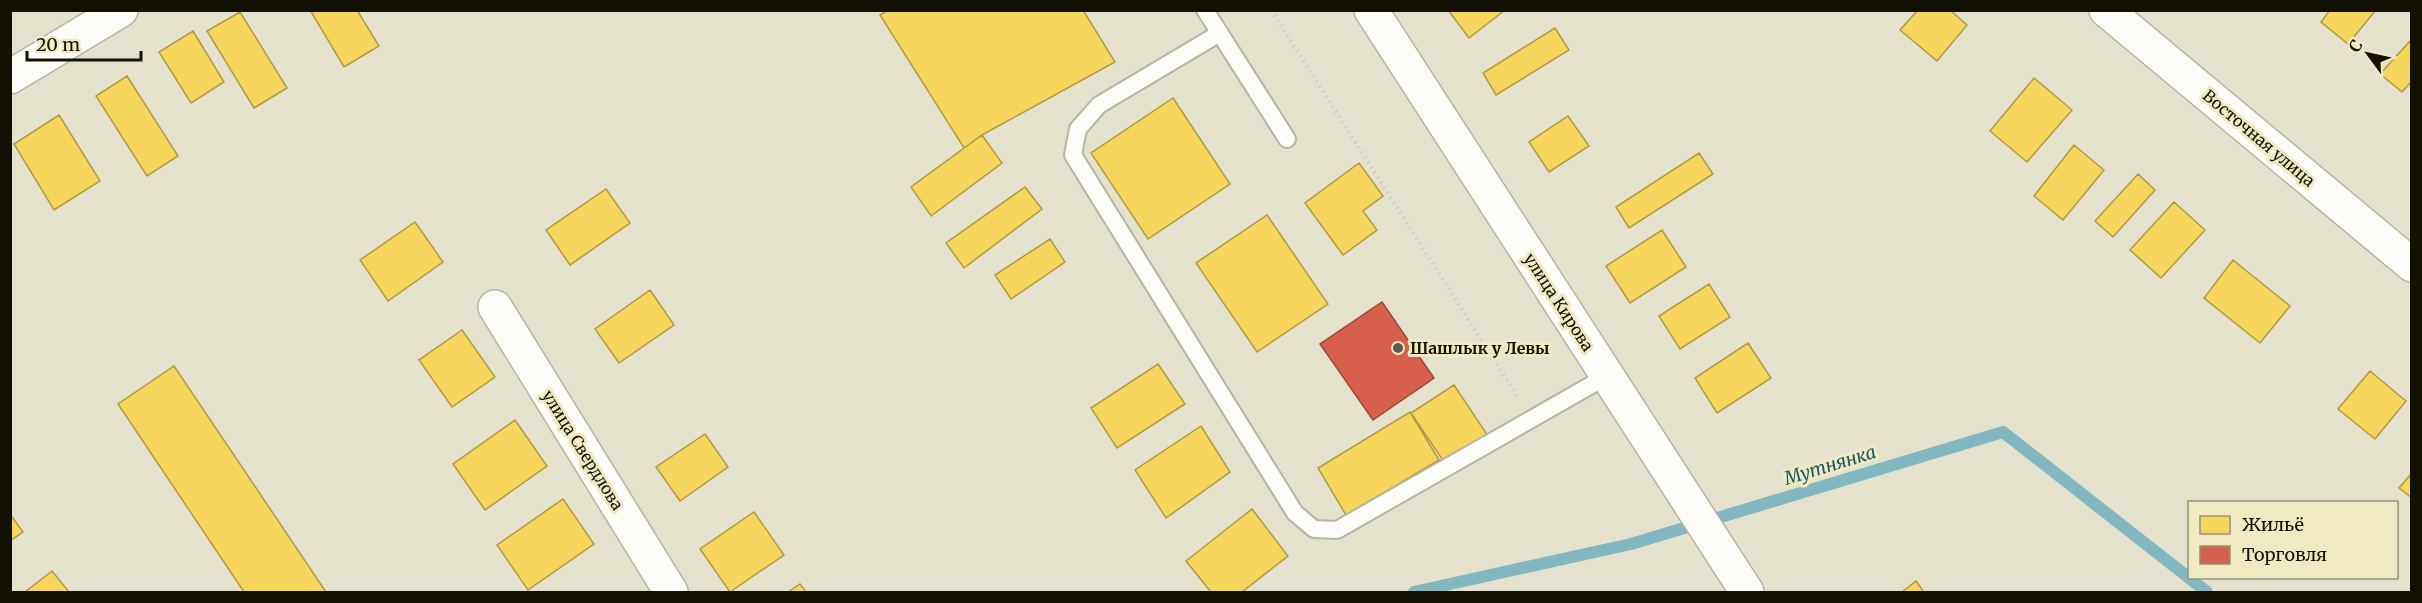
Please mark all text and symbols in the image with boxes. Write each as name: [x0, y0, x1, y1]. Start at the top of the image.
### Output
scale bar: [27, 24, 141, 62]
north arrow: [2338, 24, 2398, 84]
text: 20 m: [36, 33, 80, 56]
text: С: [2344, 36, 2367, 56]
street label: Восточная улица: [2199, 85, 2319, 191]
street label: улица Кирова: [1520, 249, 1598, 355]
place label: Шашлык у Левы: [1410, 338, 1550, 358]
marker: Шашлык у Левы: [1391, 341, 1405, 355]
street label: улица Свердлова: [538, 386, 628, 514]
water label: Мутнянка: [1780, 440, 1879, 490]
legend: [2188, 501, 2398, 579]
text: Жильё: [2242, 513, 2304, 536]
text: Торговля: [2242, 543, 2327, 566]

